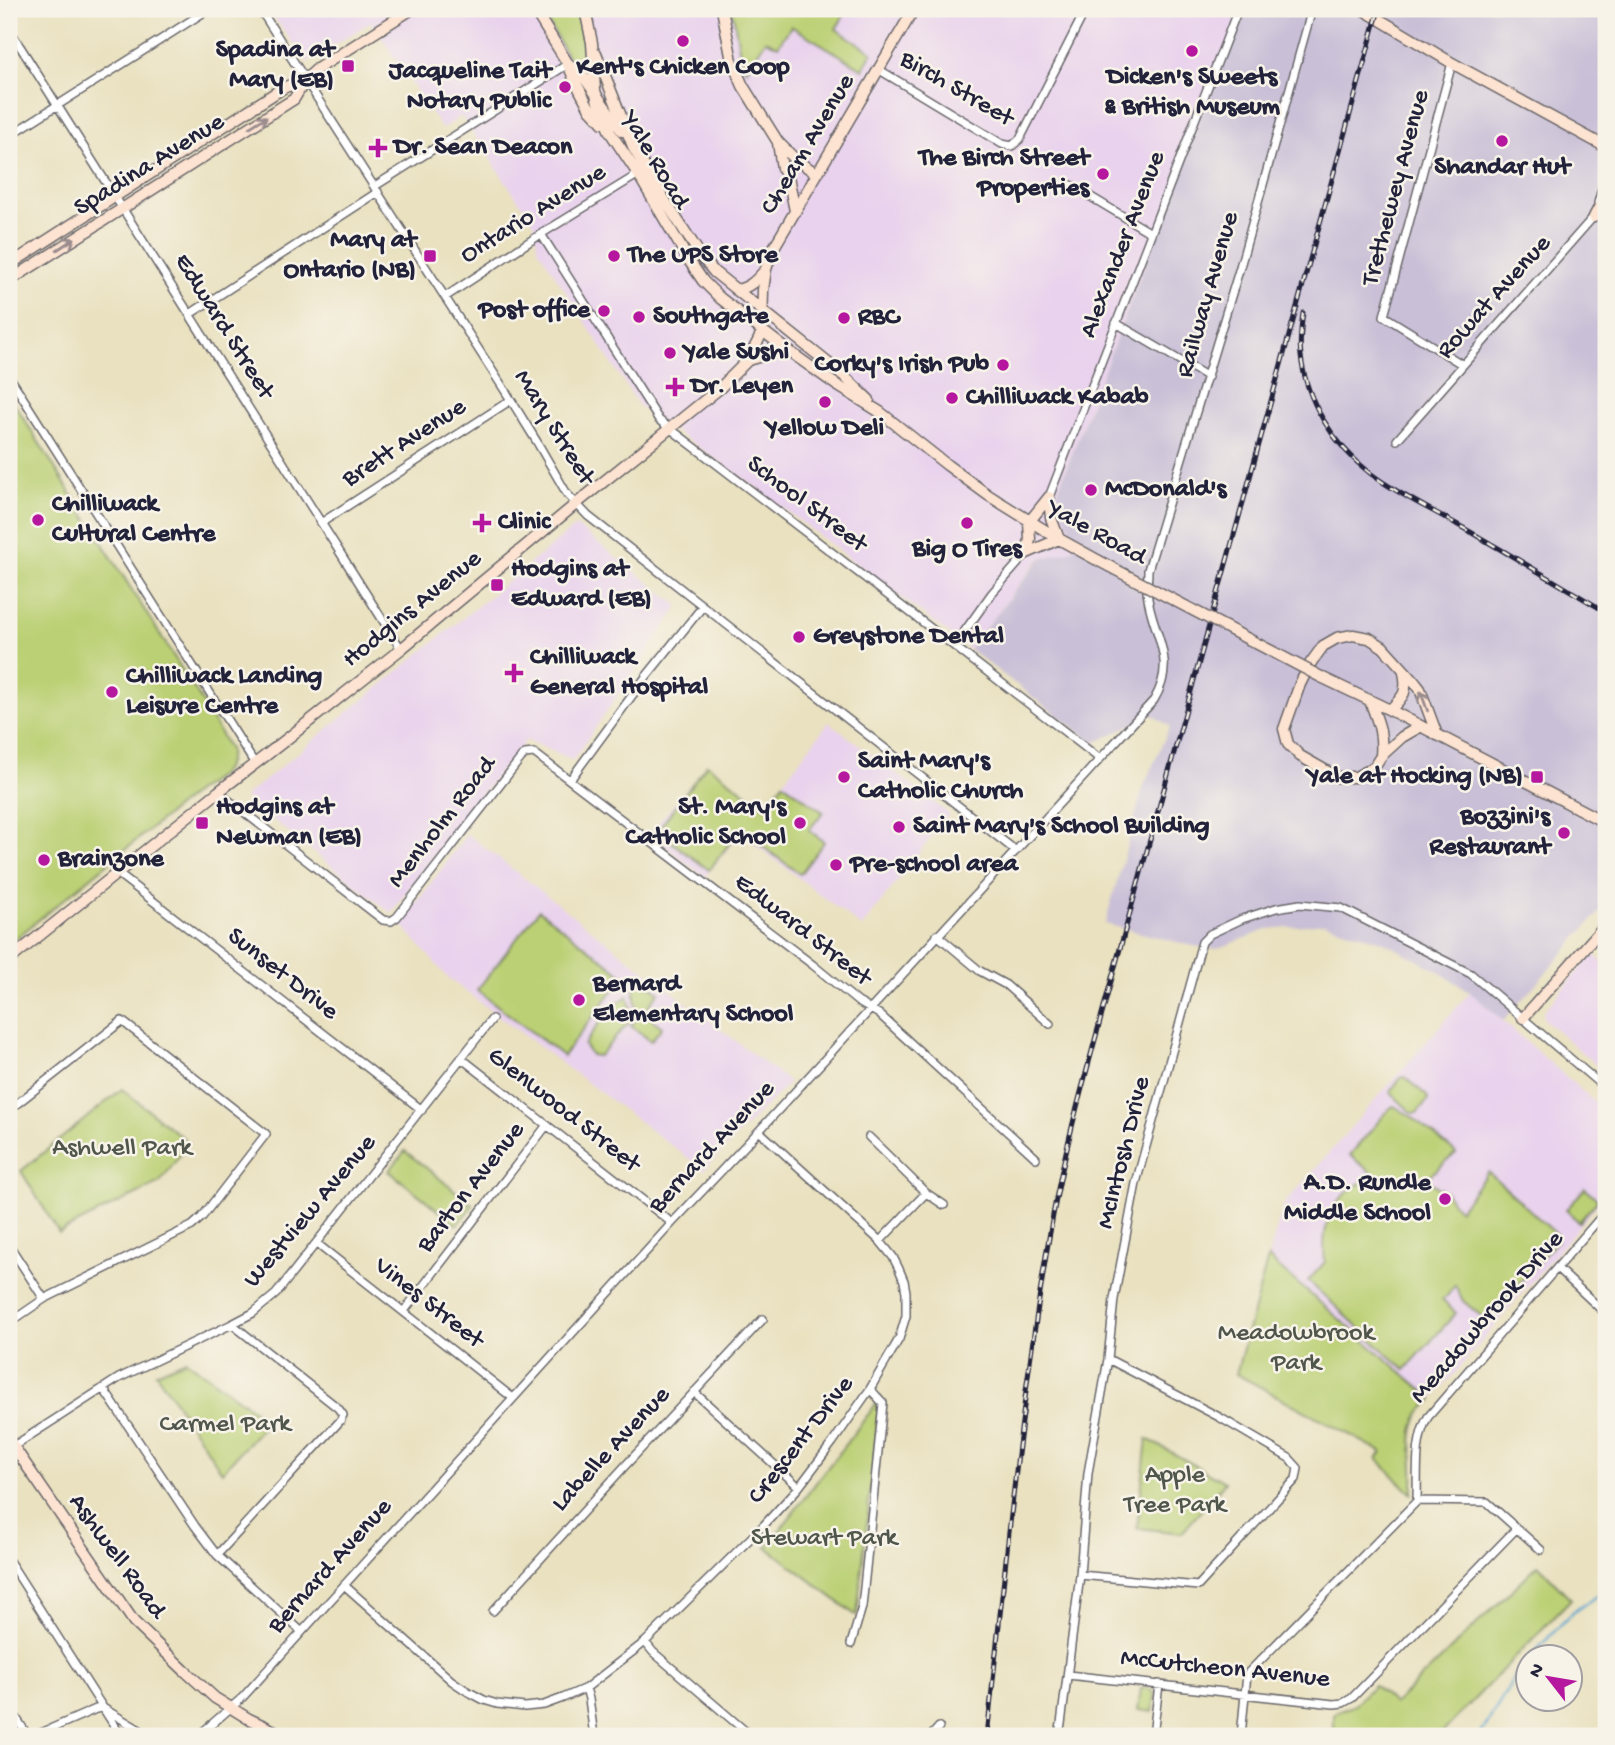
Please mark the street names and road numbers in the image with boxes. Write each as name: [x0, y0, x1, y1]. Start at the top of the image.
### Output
street label: Birch Street: [893, 44, 1021, 136]
street label: Cheam Avenue: [755, 68, 863, 221]
street label: Trethewey Avenue: [1355, 86, 1438, 291]
street label: Yale Road: [612, 105, 696, 217]
street label: Spadina Avenue: [69, 107, 231, 225]
street label: Alexander Avenue: [1074, 147, 1174, 343]
street label: Ontario Avenue: [456, 158, 613, 272]
street label: Railway Avenue: [1171, 208, 1248, 382]
street label: Rowat Avenue: [1431, 229, 1559, 367]
street label: Edward Street: [166, 248, 281, 408]
street label: Mary Street: [505, 365, 602, 493]
street label: Brett Avenue: [336, 392, 473, 496]
street label: School Street: [740, 450, 874, 562]
street label: Yale Road: [1039, 493, 1153, 575]
street label: Hodgins Avenue: [337, 544, 489, 676]
street label: Menholm Road: [382, 750, 505, 895]
street label: Edward Street: [727, 868, 879, 996]
street label: Sunset Drive: [220, 922, 344, 1029]
street label: Glenwood Street: [480, 1042, 648, 1182]
street label: McIntosh Drive: [1091, 1073, 1159, 1232]
street label: Bernard Avenue: [643, 1074, 783, 1222]
street label: Barton Avenue: [411, 1116, 533, 1260]
street label: Westview Avenue: [238, 1129, 385, 1295]
street label: Meadowbrook Drive: [1404, 1225, 1572, 1411]
street label: Vines Street: [366, 1251, 491, 1358]
street label: Crescent Drive: [742, 1370, 862, 1511]
street label: Labelle Avenue: [546, 1380, 678, 1519]
street label: Ashwell Road: [60, 1488, 173, 1627]
street label: Bernard Avenue: [261, 1492, 400, 1642]
street label: McCutcheon Avenue: [1119, 1644, 1332, 1696]

